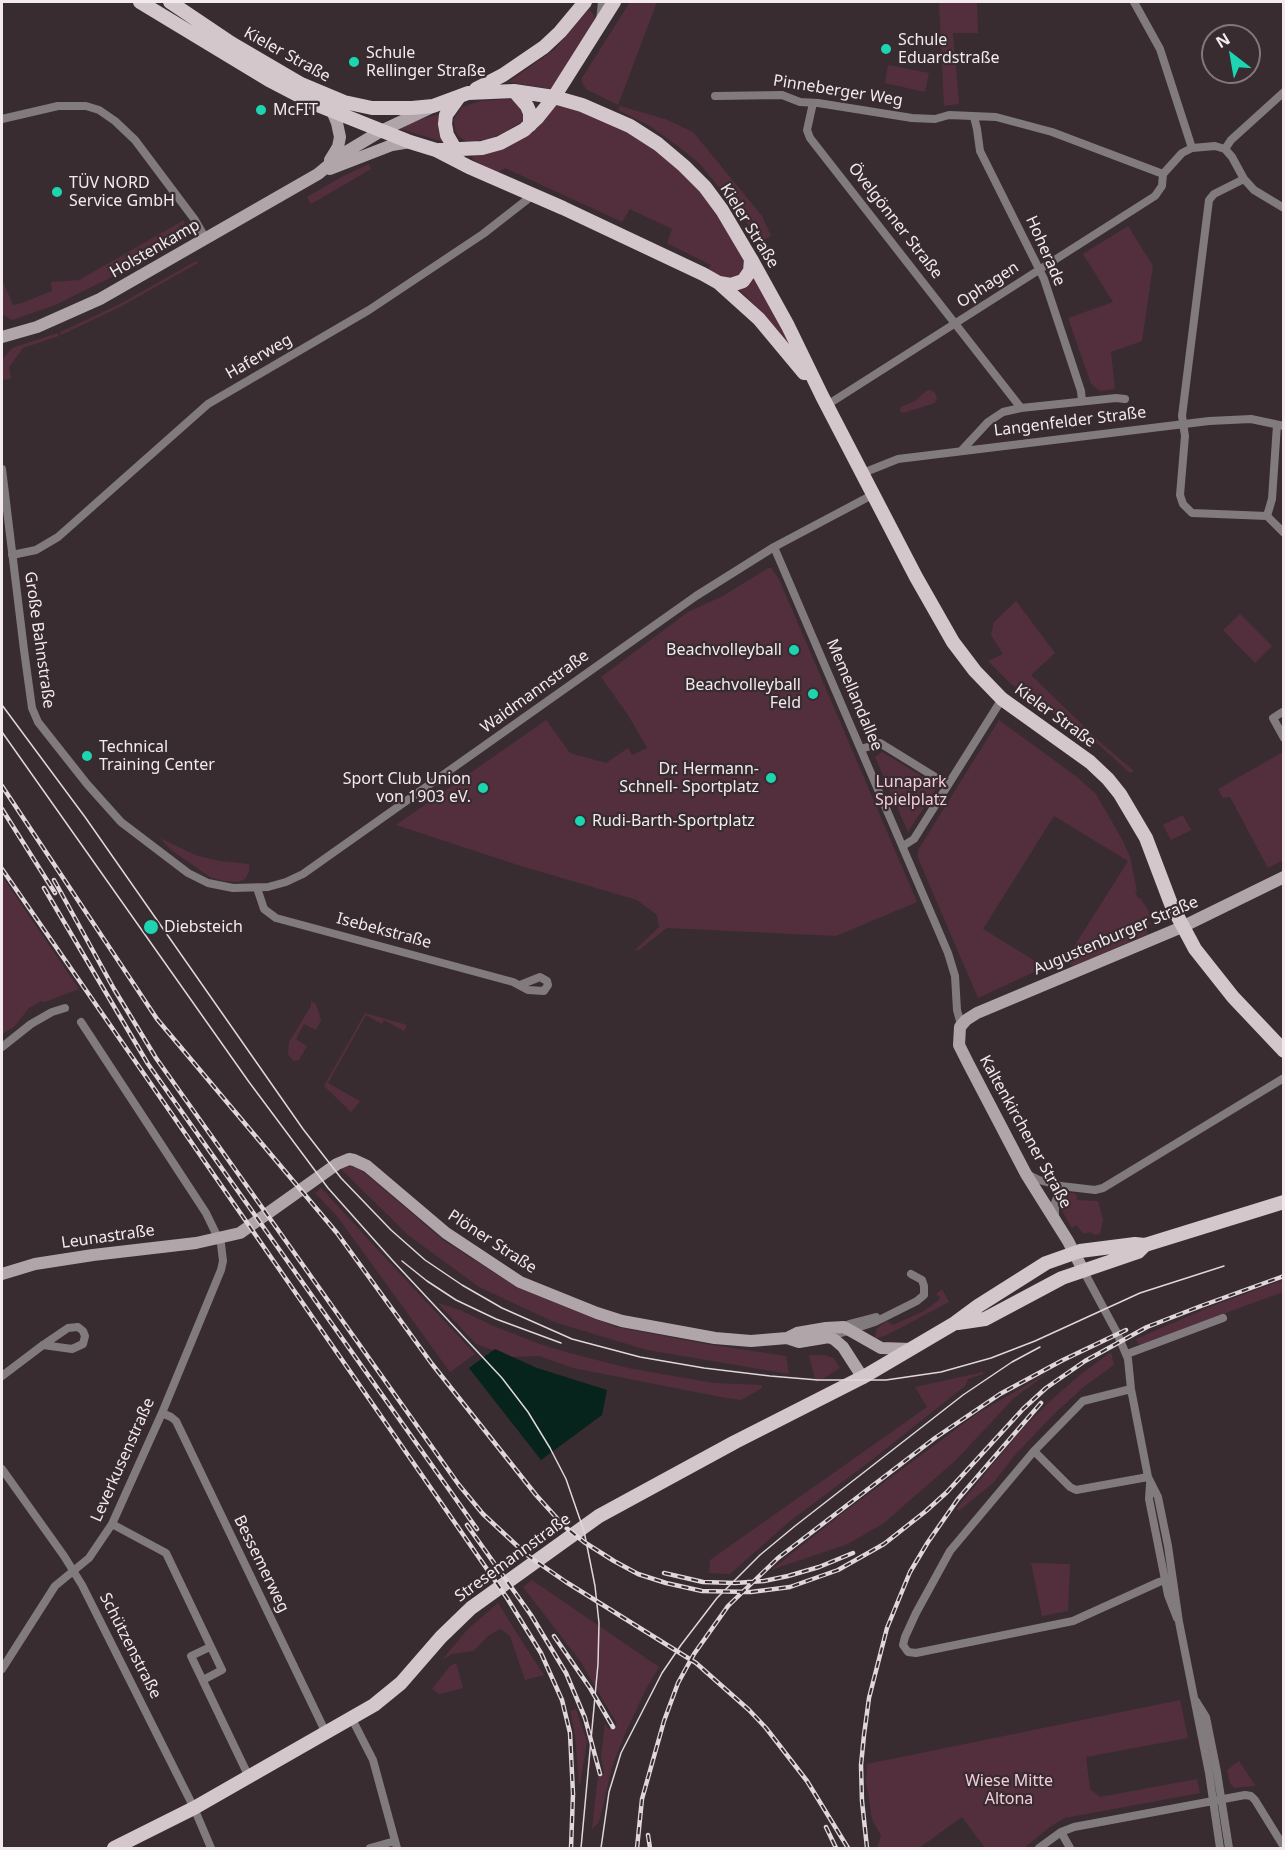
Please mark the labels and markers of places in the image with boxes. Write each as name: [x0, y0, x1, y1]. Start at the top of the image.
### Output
place label: Schule Eduardstraße: [898, 30, 1000, 68]
marker: Schule Eduardstraße: [879, 42, 893, 56]
place label: Schule Rellinger Straße: [366, 43, 486, 81]
marker: Schule Rellinger Straße: [347, 55, 361, 69]
place label: McFIT: [273, 100, 318, 120]
marker: McFIT: [254, 103, 268, 117]
place label: TÜV NORD Service GmbH: [69, 173, 175, 211]
marker: TÜV NORD Service GmbH: [50, 185, 64, 199]
place label: Beachvolleyball: [666, 640, 782, 660]
marker: Beachvolleyball: [787, 643, 801, 657]
place label: Beachvolleyball Feld: [685, 675, 801, 713]
marker: Beachvolleyball Feld: [806, 687, 820, 701]
place label: Technical Training Center: [99, 737, 215, 775]
marker: Technical Training Center: [80, 749, 94, 763]
place label: Dr. Hermann- Schnell- Sportplatz: [619, 759, 759, 797]
place label: Sport Club Union von 1903 eV.: [343, 769, 471, 807]
marker: Dr. Hermann- Schnell- Sportplatz: [764, 771, 778, 785]
marker: Sport Club Union von 1903 eV.: [476, 781, 490, 795]
place label: Rudi-Barth-Sportplatz: [592, 811, 755, 831]
marker: Rudi-Barth-Sportplatz: [573, 814, 587, 828]
place label: Diebsteich: [164, 917, 243, 937]
marker: Diebsteich: [142, 918, 160, 936]

